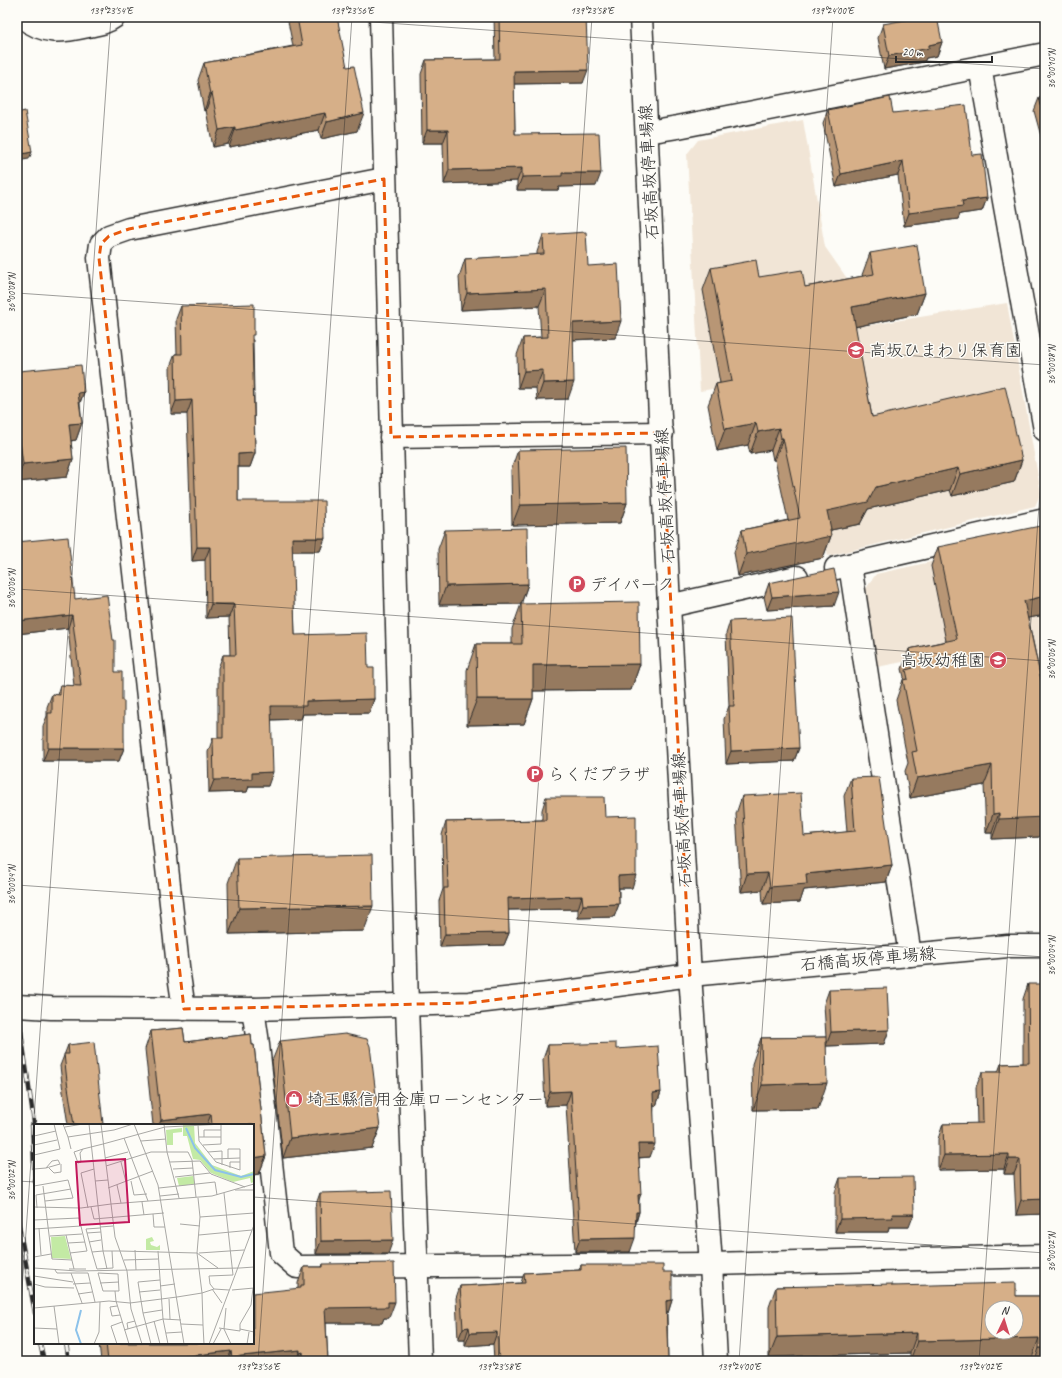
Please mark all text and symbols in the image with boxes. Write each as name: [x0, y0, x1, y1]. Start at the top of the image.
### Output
text: 139°23'54"E: [89, 4, 134, 17]
text: 139°23'56"E: [330, 4, 375, 17]
text: 139°23'58"E: [570, 4, 615, 17]
text: 139°24'00"E: [810, 4, 855, 17]
scale bar: [896, 38, 992, 64]
text: 20 m: [902, 44, 924, 60]
text: 36°00'10"N: [1045, 47, 1058, 89]
street label: 石坂高坂停車場線: [635, 104, 663, 240]
text: 36°00'08"N: [5, 271, 18, 313]
school or university icon: 高坂ひまわり保育園: [846, 340, 866, 360]
place label: 高坂ひまわり保育園: [869, 340, 1022, 361]
text: 36°00'08"N: [1045, 343, 1058, 385]
street label: 石坂高坂停車場線: [651, 428, 679, 564]
text: 36°00'06"N: [5, 567, 18, 609]
parking icon: デイパーク: [567, 574, 587, 594]
place label: デイパーク: [590, 574, 674, 595]
text: 36°00'06"N: [1045, 638, 1058, 680]
place label: 高坂幼稚園: [900, 650, 985, 671]
school or university icon: 高坂幼稚園: [988, 650, 1008, 670]
street label: 石坂高坂停車場線: [668, 752, 696, 888]
parking icon: らくだプラザ: [525, 764, 545, 784]
place label: らくだプラザ: [548, 764, 650, 785]
text: 36°00'04"N: [5, 863, 18, 905]
text: 36°00'04"N: [1045, 934, 1058, 976]
street label: 石橋高坂停車場線: [799, 943, 937, 975]
shop icon: 埼玉縣信用金庫ローンセンター: [284, 1089, 304, 1109]
place label: 埼玉縣信用金庫ローンセンター: [307, 1089, 544, 1110]
inset map: [34, 1124, 254, 1344]
text: 36°00'02"N: [5, 1159, 18, 1201]
text: 36°00'02"N: [1045, 1230, 1058, 1272]
north arrow: [984, 1300, 1024, 1340]
text: N: [1001, 1303, 1011, 1317]
text: 139°23'56"E: [236, 1360, 281, 1373]
text: 139°23'58"E: [477, 1360, 522, 1373]
text: 139°24'00"E: [717, 1360, 762, 1373]
text: 139°24'02"E: [958, 1360, 1003, 1373]

